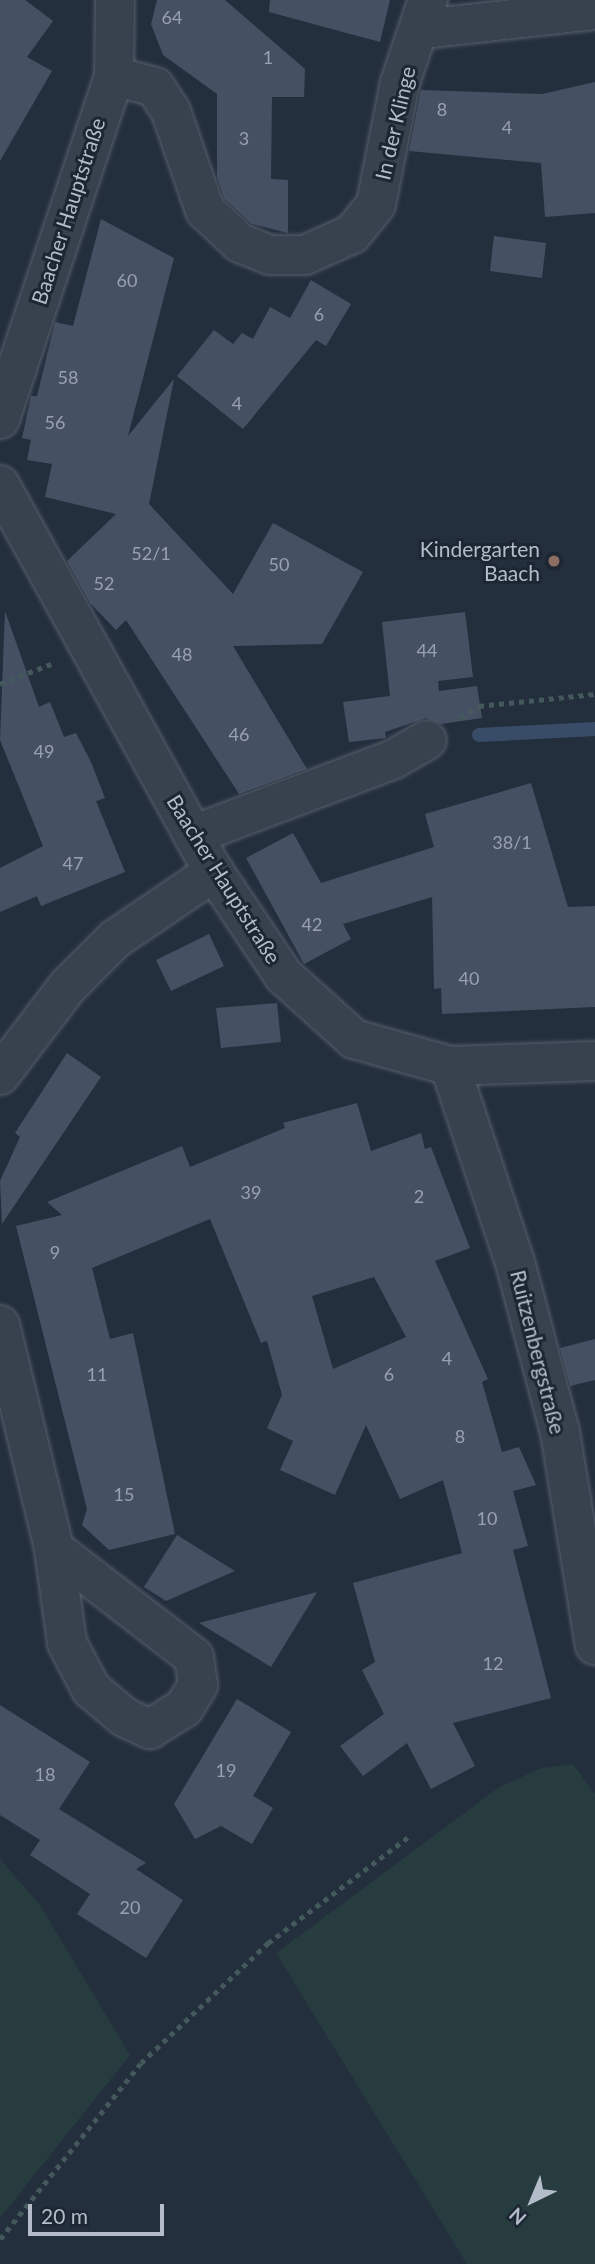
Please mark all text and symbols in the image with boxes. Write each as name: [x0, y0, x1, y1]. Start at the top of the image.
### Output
house number: 64: [162, 6, 182, 28]
house number: 1: [263, 46, 273, 68]
street label: In der Klinge: [370, 64, 420, 182]
house number: 8: [437, 98, 447, 120]
street label: Baacher Hauptstraße: [26, 114, 110, 308]
house number: 4: [502, 116, 512, 138]
house number: 3: [239, 127, 249, 149]
house number: 60: [117, 269, 137, 291]
house number: 6: [314, 303, 324, 325]
house number: 58: [58, 366, 78, 388]
house number: 4: [232, 392, 242, 414]
house number: 56: [45, 411, 65, 433]
place label: Kindergarten Baach: [420, 536, 540, 586]
house number: 52/1: [131, 542, 171, 564]
house number: 50: [269, 553, 289, 575]
marker: Kindergarten Baach: [546, 553, 562, 569]
house number: 52: [94, 572, 114, 594]
house number: 44: [417, 639, 437, 661]
house number: 48: [172, 643, 192, 665]
house number: 46: [229, 723, 249, 745]
house number: 49: [34, 740, 54, 762]
street label: Baacher Hauptstraße: [162, 790, 286, 968]
house number: 38/1: [492, 831, 532, 853]
house number: 47: [63, 852, 83, 874]
house number: 42: [302, 913, 322, 935]
house number: 40: [459, 967, 479, 989]
house number: 39: [241, 1181, 261, 1203]
house number: 2: [414, 1185, 424, 1207]
house number: 9: [50, 1241, 60, 1263]
street label: Ruitzenbergstraße: [505, 1267, 571, 1437]
house number: 4: [442, 1347, 452, 1369]
house number: 11: [87, 1363, 107, 1385]
house number: 6: [384, 1363, 394, 1385]
house number: 8: [455, 1425, 465, 1447]
house number: 15: [114, 1483, 134, 1505]
house number: 10: [477, 1507, 497, 1529]
house number: 12: [483, 1652, 503, 1674]
house number: 19: [216, 1759, 236, 1781]
house number: 18: [35, 1763, 55, 1785]
house number: 20: [120, 1896, 140, 1918]
north arrow: [497, 2166, 567, 2236]
scale bar: [32, 2190, 168, 2234]
text: 20 m: [41, 2203, 88, 2228]
text: N: [504, 2203, 531, 2230]

